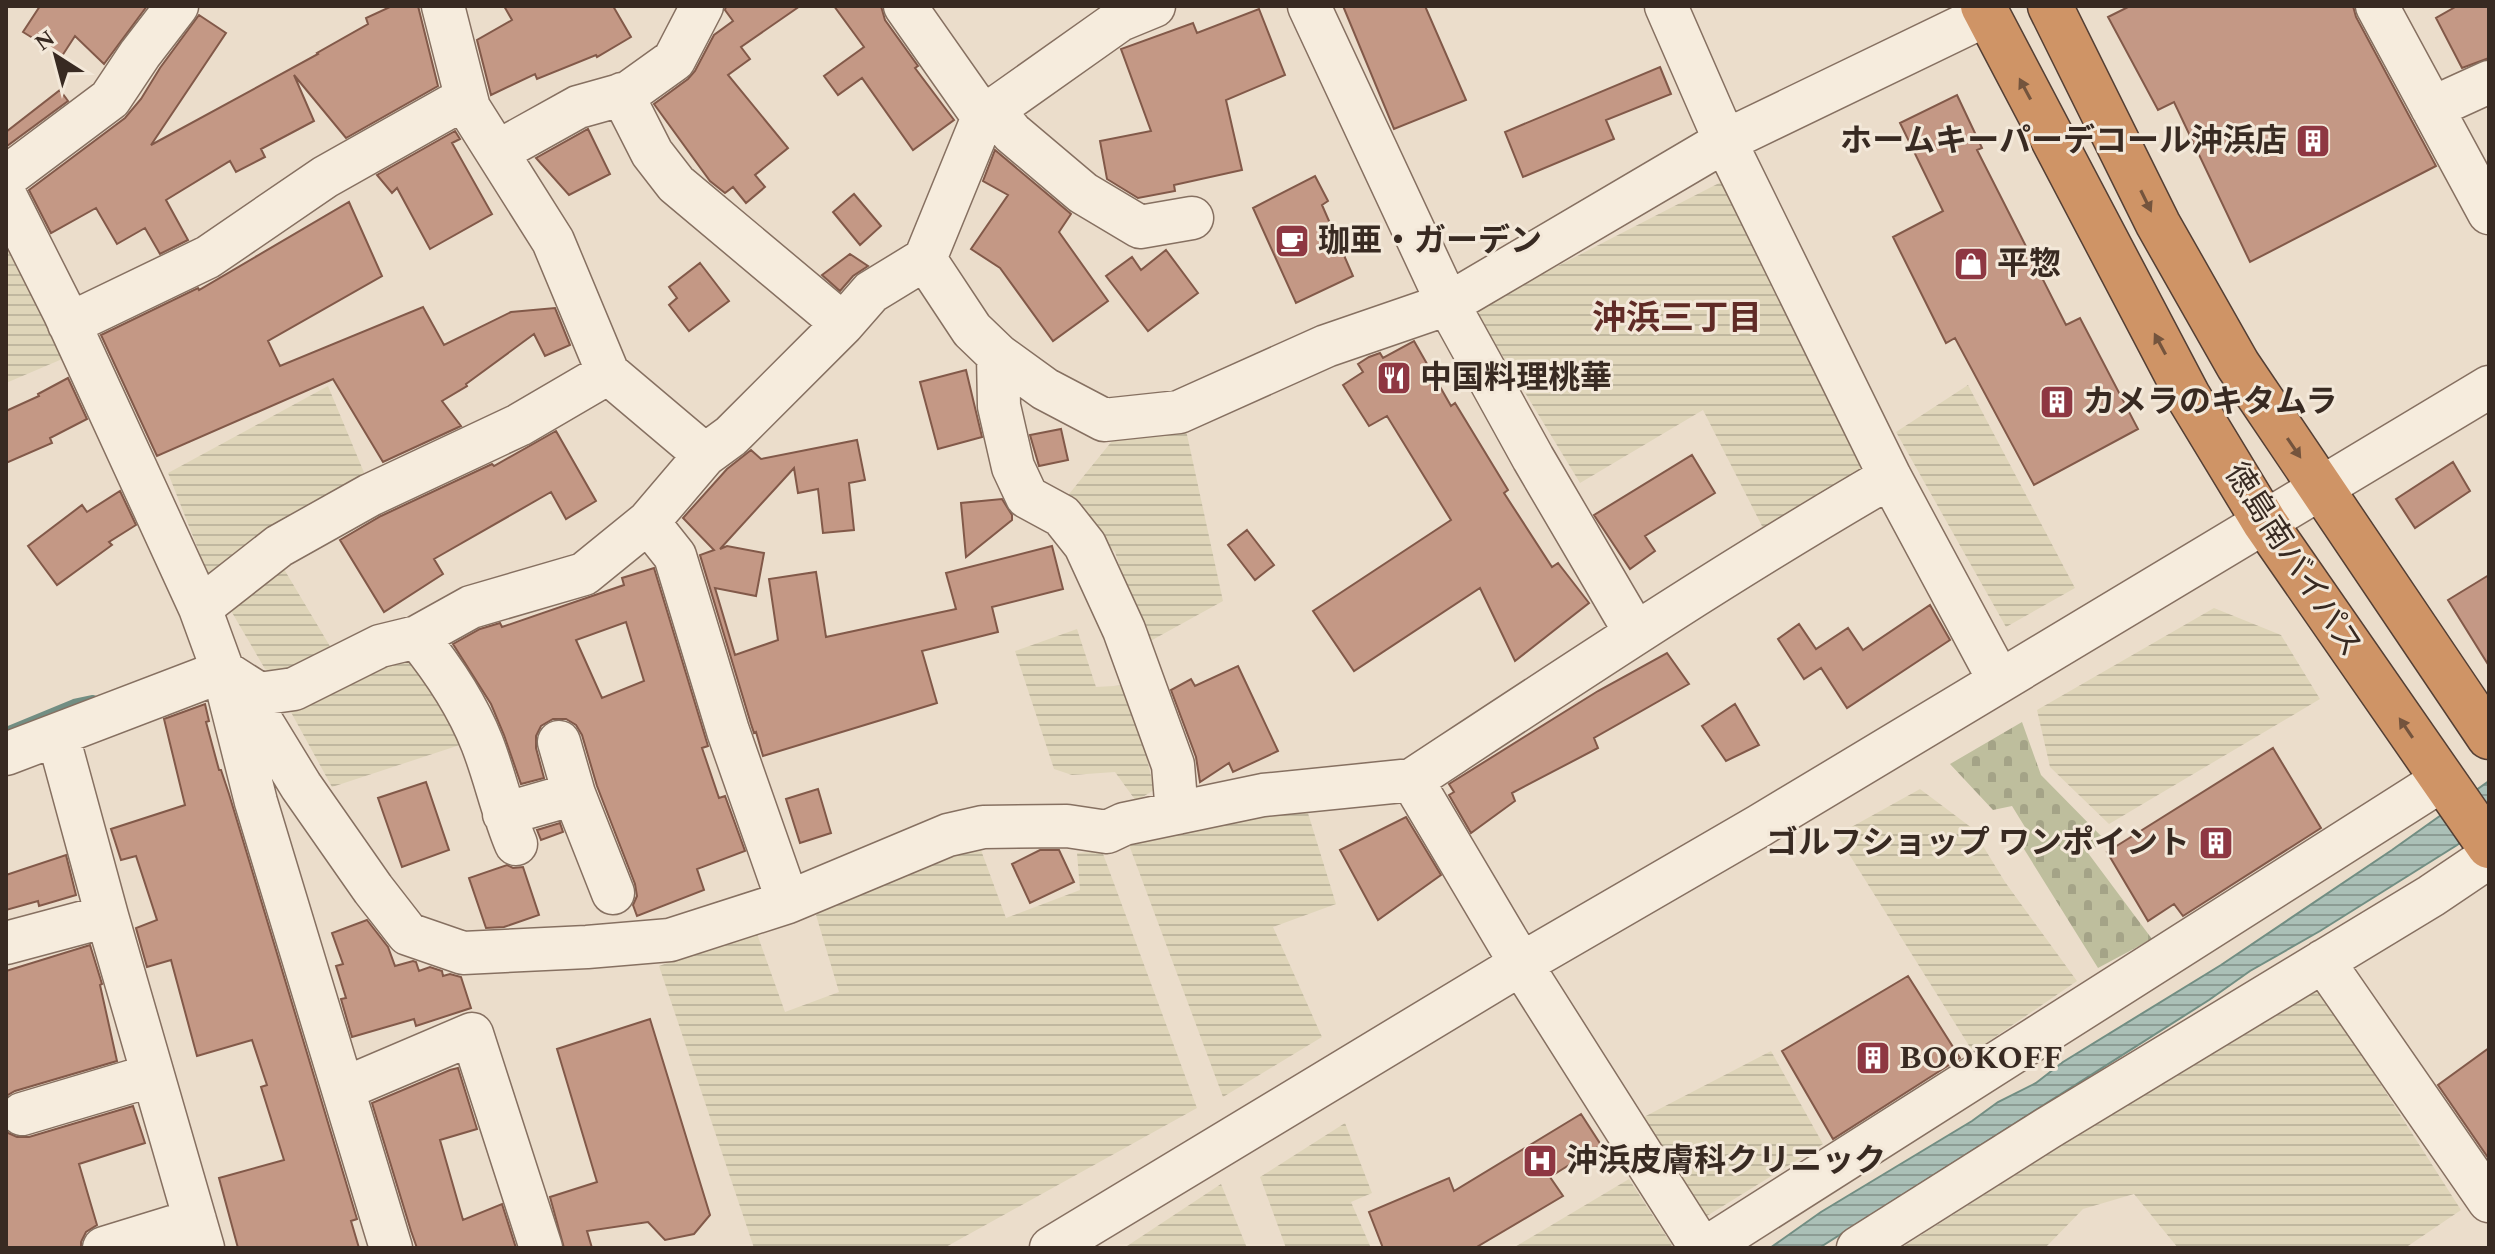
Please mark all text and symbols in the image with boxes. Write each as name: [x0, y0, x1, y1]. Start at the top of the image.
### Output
north arrow: [16, 16, 96, 96]
text: N: [28, 22, 62, 60]
one-way arrow: [2019, 78, 2032, 101]
place label: ホームキーパーデコール沖浜店: [1840, 117, 2287, 166]
building icon: ホームキーパーデコール沖浜店: [2294, 122, 2332, 160]
one-way arrow: [2139, 190, 2153, 213]
place label: 珈亜・ガーデン: [1318, 217, 1542, 266]
cafe icon: 珈亜・ガーデン: [1273, 222, 1311, 260]
place label: 平惣: [1997, 240, 2061, 289]
shop icon: 平惣: [1952, 245, 1990, 283]
district label: 沖浜三丁目: [1592, 293, 1762, 345]
one-way arrow: [2153, 332, 2167, 355]
place label: 中国料理桃華: [1420, 354, 1612, 403]
restaurant icon: 中国料理桃華: [1375, 359, 1413, 397]
place label: カメラのキタムラ: [2083, 378, 2337, 427]
building icon: カメラのキタムラ: [2038, 383, 2076, 421]
one-way arrow: [2286, 438, 2301, 459]
street label: 徳島南バイパス: [2212, 453, 2374, 667]
one-way arrow: [2399, 717, 2414, 738]
place label: ゴルフショップ ワンポイント: [1766, 819, 2190, 868]
building icon: ゴルフショップ ワンポイント: [2197, 824, 2235, 862]
place label: BOOKOFF: [1899, 1034, 2063, 1083]
building icon: BOOKOFF: [1854, 1039, 1892, 1077]
place label: 沖浜皮膚科クリニック: [1566, 1137, 1886, 1186]
hospital icon: 沖浜皮膚科クリニック: [1521, 1142, 1559, 1180]

